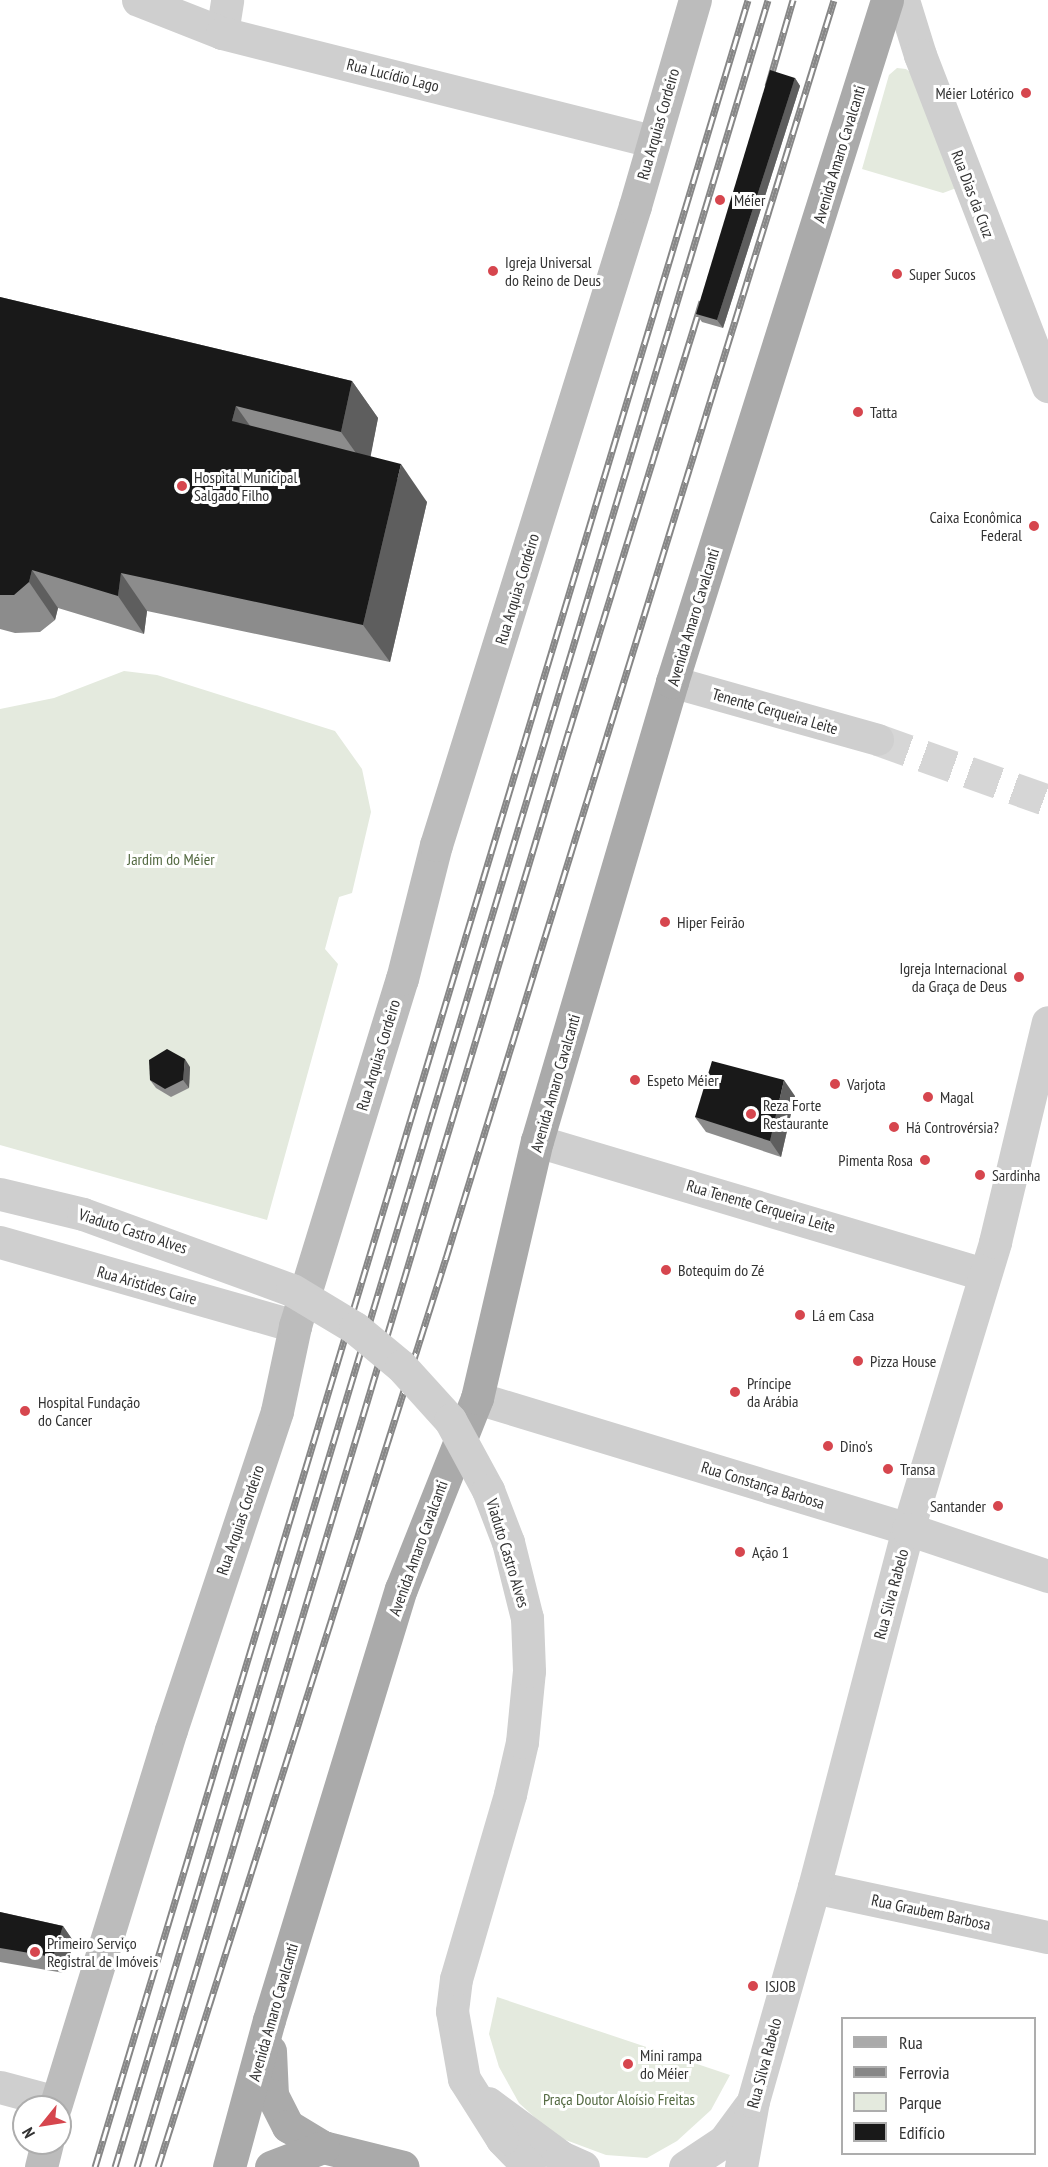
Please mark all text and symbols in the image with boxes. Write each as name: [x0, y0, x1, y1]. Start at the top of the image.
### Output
street label: Rua Lucídio Lago: [345, 54, 441, 96]
street label: Rua Arquias Cordeiro: [633, 66, 683, 182]
street label: Avenida Amaro Cavalcanti: [809, 83, 869, 225]
place label: Méier Lotérico: [935, 83, 1014, 103]
marker: Méier Lotérico: [1019, 86, 1033, 100]
street label: Rua Dias da Cruz: [947, 147, 999, 241]
place label: Méier: [734, 190, 765, 210]
marker: Méier: [711, 191, 729, 209]
place label: Igreja Universal do Reino de Deus: [505, 252, 601, 290]
marker: Igreja Universal do Reino de Deus: [486, 264, 500, 278]
place label: Super Sucos: [909, 264, 976, 284]
marker: Super Sucos: [890, 267, 904, 281]
place label: Tatta: [870, 402, 897, 422]
marker: Tatta: [851, 405, 865, 419]
place label: Hospital Municipal Salgado Filho: [194, 467, 297, 505]
marker: Hospital Municipal Salgado Filho: [175, 479, 189, 493]
place label: Caixa Econômica Federal: [930, 507, 1022, 545]
marker: Caixa Econômica Federal: [1027, 519, 1041, 533]
street label: Rua Arquias Cordeiro: [491, 531, 543, 647]
street label: Avenida Amaro Cavalcanti: [663, 546, 723, 688]
street label: Tenente Cerqueira Leite: [710, 684, 840, 738]
park label: Jardim do Méier: [127, 849, 215, 869]
place label: Hiper Feirão: [677, 912, 745, 932]
marker: Hiper Feirão: [658, 915, 672, 929]
place label: Igreja Internacional da Graça de Deus: [899, 958, 1007, 996]
marker: Igreja Internacional da Graça de Deus: [1012, 970, 1026, 984]
street label: Rua Arquias Cordeiro: [352, 997, 404, 1113]
street label: Avenida Amaro Cavalcanti: [526, 1012, 584, 1154]
place label: Espeto Méier: [647, 1070, 719, 1090]
marker: Espeto Méier: [628, 1073, 642, 1087]
place label: Varjota: [847, 1074, 886, 1094]
marker: Varjota: [828, 1077, 842, 1091]
place label: Magal: [940, 1087, 974, 1107]
marker: Magal: [921, 1090, 935, 1104]
place label: Reza Forte Restaurante: [763, 1095, 829, 1133]
marker: Reza Forte Restaurante: [744, 1107, 758, 1121]
place label: Há Controvérsia?: [906, 1117, 999, 1137]
marker: Há Controvérsia?: [887, 1120, 901, 1134]
place label: Pimenta Rosa: [838, 1150, 913, 1170]
marker: Pimenta Rosa: [918, 1153, 932, 1167]
place label: Sardinha: [992, 1165, 1040, 1185]
marker: Sardinha: [973, 1168, 987, 1182]
street label: Rua Tenente Cerqueira Leite: [684, 1176, 838, 1236]
street label: Viaduto Castro Alves: [76, 1204, 190, 1258]
place label: Botequim do Zé: [678, 1260, 765, 1280]
street label: Rua Aristides Caire: [95, 1262, 199, 1308]
marker: Botequim do Zé: [659, 1263, 673, 1277]
place label: Lá em Casa: [812, 1305, 874, 1325]
marker: Lá em Casa: [793, 1308, 807, 1322]
place label: Pizza House: [870, 1351, 936, 1371]
marker: Pizza House: [851, 1354, 865, 1368]
place label: Príncipe da Arábia: [747, 1373, 799, 1411]
marker: Príncipe da Arábia: [728, 1385, 742, 1399]
place label: Hospital Fundação do Cancer: [38, 1392, 140, 1430]
marker: Hospital Fundação do Cancer: [16, 1402, 34, 1420]
place label: Dino's: [840, 1436, 873, 1456]
marker: Dino's: [821, 1439, 835, 1453]
street label: Rua Constança Barbosa: [699, 1457, 827, 1513]
place label: Transa: [900, 1459, 935, 1479]
street label: Rua Arquias Cordeiro: [212, 1462, 268, 1578]
marker: Transa: [881, 1462, 895, 1476]
street label: Avenida Amaro Cavalcanti: [385, 1478, 451, 1618]
street label: Viaduto Castro Alves: [482, 1496, 534, 1610]
place label: Santander: [930, 1496, 986, 1516]
marker: Santander: [991, 1499, 1005, 1513]
place label: Ação 1: [752, 1542, 789, 1562]
marker: Ação 1: [733, 1545, 747, 1559]
street label: Rua Silva Rabelo: [870, 1547, 912, 1641]
street label: Rua Graubem Barbosa: [870, 1890, 992, 1934]
place label: Primeiro Serviço Registral de Imóveis: [47, 1933, 158, 1971]
street label: Avenida Amaro Cavalcanti: [244, 1941, 302, 2083]
marker: Primeiro Serviço Registral de Imóveis: [28, 1945, 42, 1959]
place label: ISJOB: [765, 1976, 796, 1996]
marker: ISJOB: [746, 1979, 760, 1993]
street label: Rua Silva Rabelo: [743, 2016, 785, 2110]
legend: [841, 2017, 1036, 2155]
text: Rua: [899, 2031, 923, 2054]
place label: Mini rampa do Méier: [640, 2045, 702, 2083]
marker: Mini rampa do Méier: [621, 2057, 635, 2071]
text: Ferrovia: [899, 2061, 949, 2084]
park label: Praça Doutor Aloísio Freitas: [543, 2089, 695, 2109]
text: Parque: [899, 2091, 942, 2114]
north arrow: [12, 2095, 72, 2155]
text: Edifício: [899, 2121, 945, 2144]
text: N: [17, 2124, 39, 2142]

